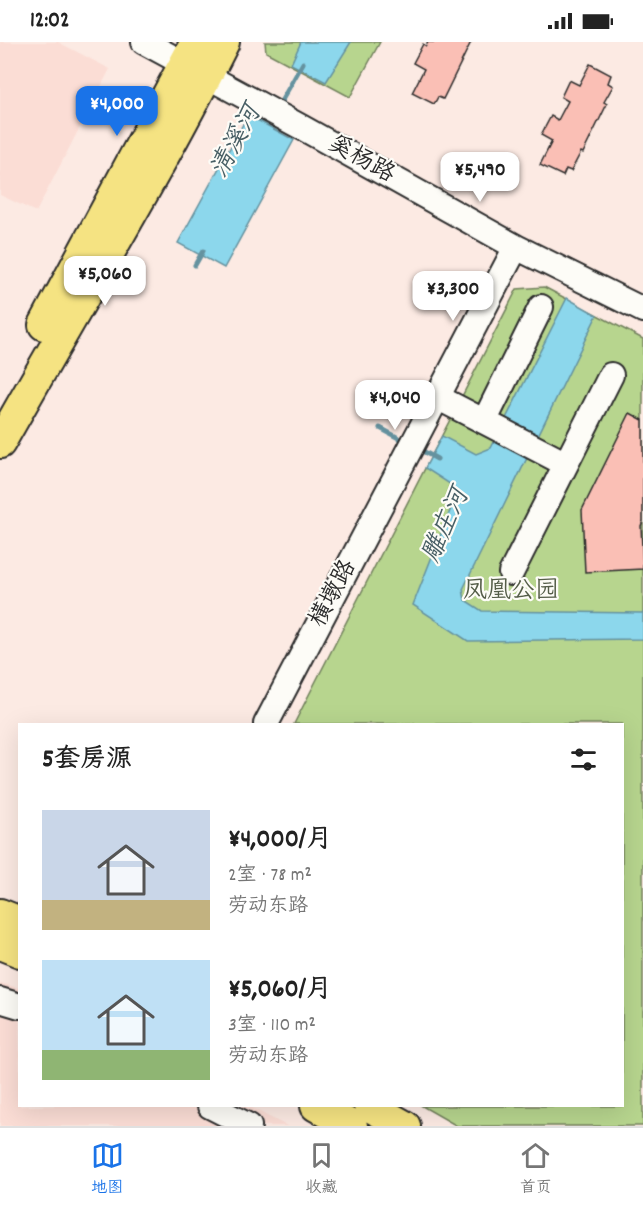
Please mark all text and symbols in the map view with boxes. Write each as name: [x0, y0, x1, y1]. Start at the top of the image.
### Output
text: 12:02: [30, 6, 70, 37]
pin: ¥4,000: [68, 86, 166, 137]
text: ¥4,000: [90, 91, 144, 119]
water label: 清溪河: [202, 95, 274, 185]
street label: 奚杨路: [321, 128, 401, 192]
pin: ¥5,490: [431, 152, 529, 203]
text: ¥5,490: [454, 157, 506, 185]
pin: ¥5,060: [56, 256, 154, 307]
text: ¥5,060: [78, 261, 132, 289]
pin: ¥3,300: [404, 271, 502, 322]
text: ¥3,300: [426, 276, 480, 304]
pin: ¥4,040: [346, 380, 444, 431]
text: ¥4,040: [369, 385, 421, 413]
water label: 雕庄河: [414, 479, 481, 569]
street label: 横墩路: [302, 554, 366, 634]
park label: 凤凰公园: [463, 575, 559, 609]
text: 5套房源: [42, 742, 132, 779]
icon: filters: [567, 743, 600, 776]
text: ¥4,000/月: [228, 822, 332, 859]
icon: home: [90, 834, 162, 906]
text: 2室 · 78 m²: [228, 862, 312, 890]
text: 劳动东路: [228, 893, 308, 921]
text: ¥5,060/月: [228, 972, 332, 1009]
icon: home: [90, 984, 162, 1056]
text: 3室 · 110 m²: [228, 1012, 316, 1040]
text: 劳动东路: [228, 1043, 308, 1071]
tab: 地图: [91, 1139, 124, 1200]
tab: 收藏: [305, 1139, 338, 1200]
tab: 首页: [519, 1139, 552, 1200]

